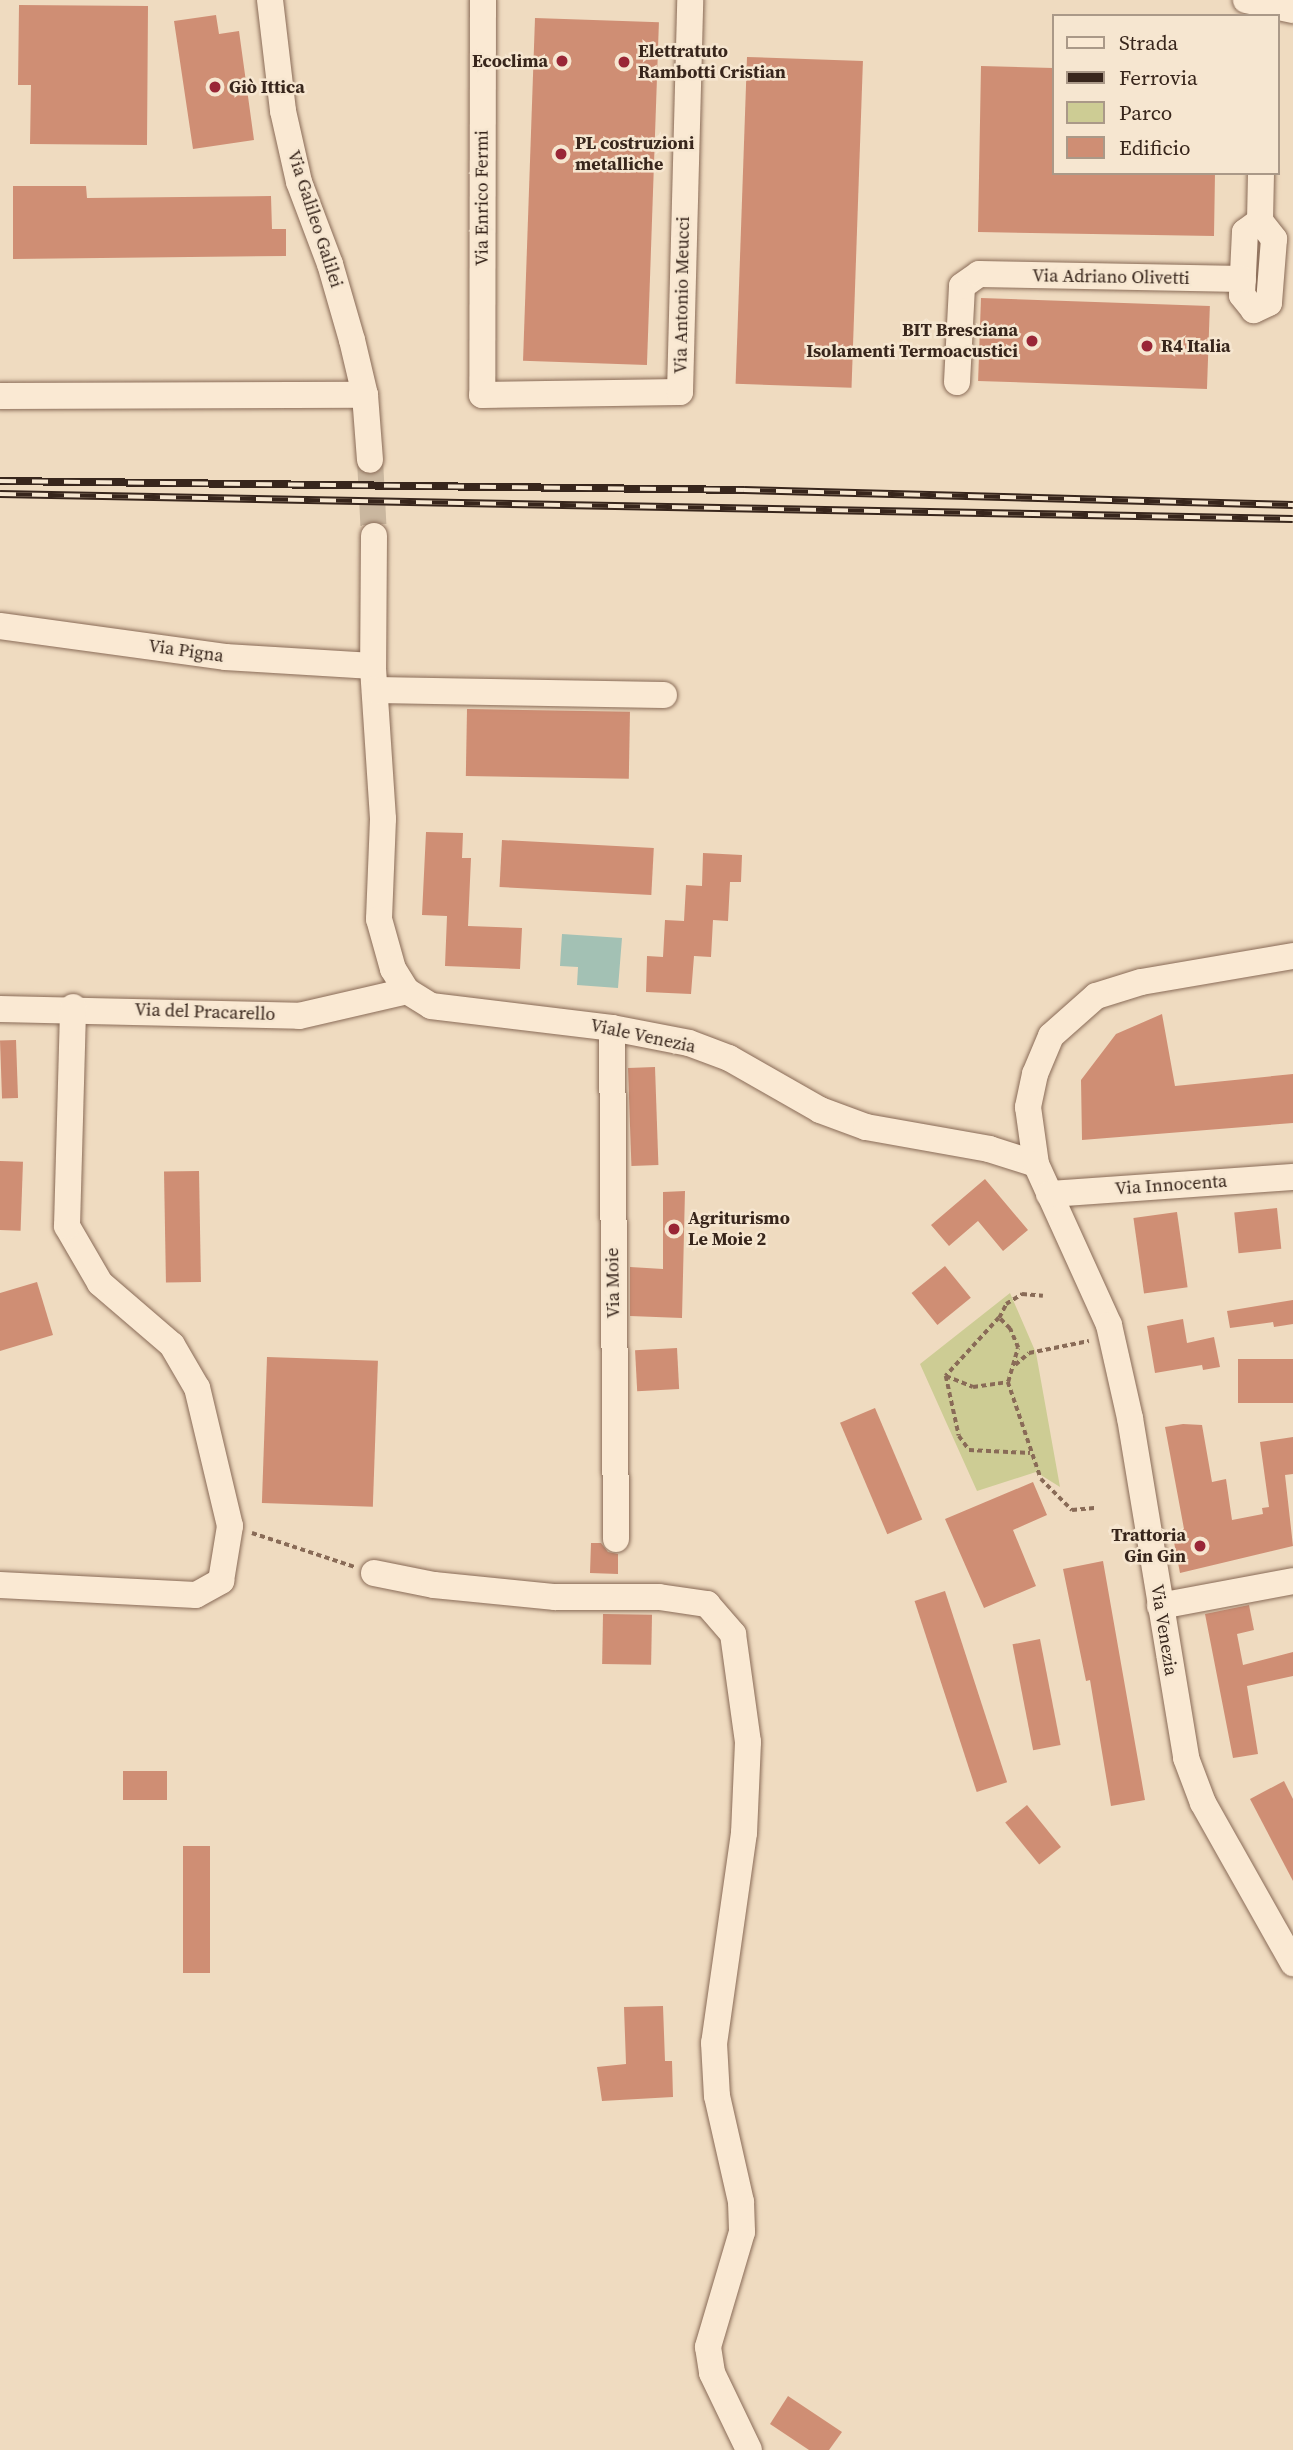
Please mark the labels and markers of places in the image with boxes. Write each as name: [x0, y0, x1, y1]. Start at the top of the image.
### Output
place label: Elettratuto Rambotti Cristian: [638, 41, 786, 84]
place label: Ecoclima: [472, 50, 548, 72]
marker: Ecoclima: [554, 53, 570, 69]
marker: Elettratuto Rambotti Cristian: [616, 54, 632, 70]
place label: Giò Ittica: [229, 76, 305, 98]
marker: Giò Ittica: [207, 79, 223, 95]
place label: PL costruzioni metalliche: [575, 133, 694, 176]
marker: PL costruzioni metalliche: [553, 146, 569, 162]
place label: BIT Bresciana Isolamenti Termoacustici: [806, 320, 1018, 362]
marker: BIT Bresciana Isolamenti Termoacustici: [1024, 333, 1040, 349]
place label: R4 Italia: [1161, 335, 1231, 357]
marker: R4 Italia: [1139, 338, 1155, 354]
place label: Agriturismo Le Moie 2: [688, 1208, 790, 1250]
marker: Agriturismo Le Moie 2: [666, 1221, 682, 1237]
place label: Trattoria Gin Gin: [1111, 1525, 1186, 1568]
marker: Trattoria Gin Gin: [1192, 1538, 1208, 1554]

